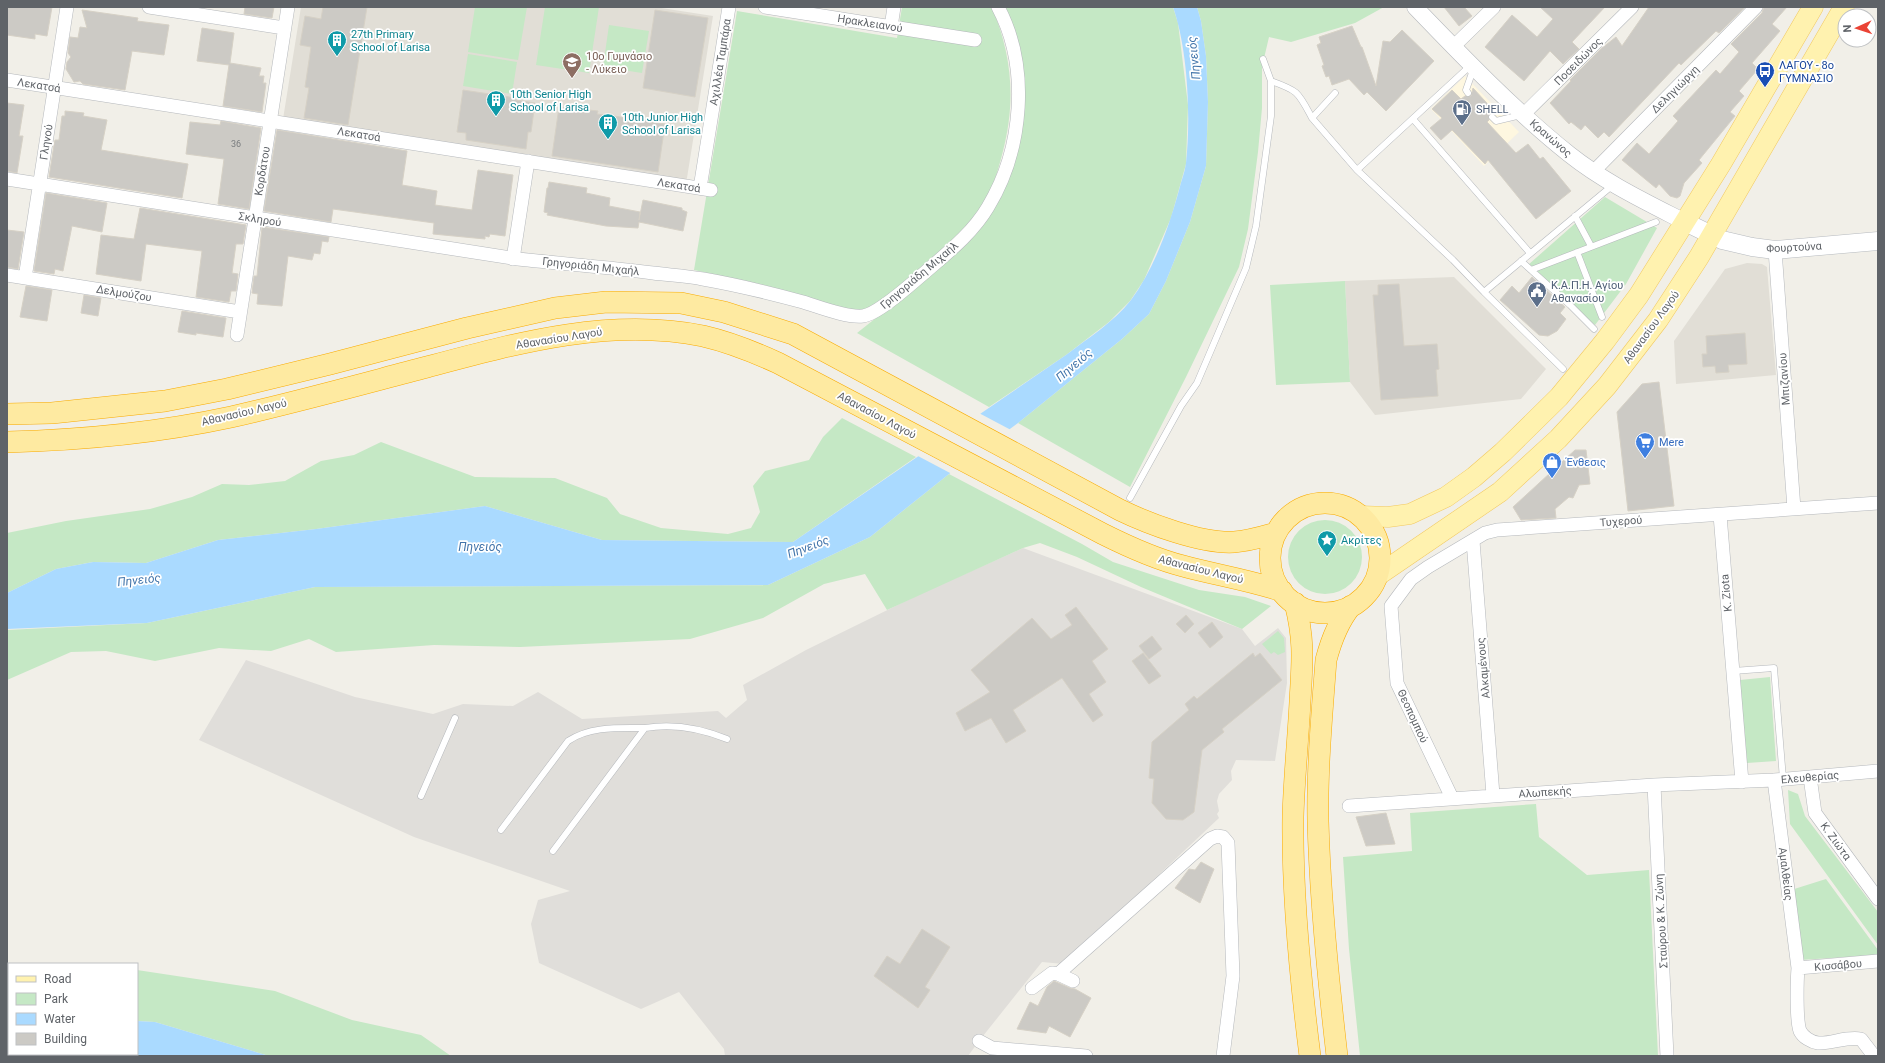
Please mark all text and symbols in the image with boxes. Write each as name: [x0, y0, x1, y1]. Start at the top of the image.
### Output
north arrow: [1837, 8, 1877, 48]
street label: Ηρακλειανού: [836, 12, 903, 35]
street label: Αχιλλέα Ταμπάρα: [707, 17, 734, 106]
text: N: [1841, 24, 1854, 33]
place label: 27th Primary School of Larisa: [351, 28, 430, 54]
building icon: 27th Primary School of Larisa: [326, 29, 348, 57]
street label: Ποσειδώνος: [1552, 35, 1605, 88]
water label: Πηνειός: [1185, 36, 1203, 80]
place label: 10ο Γυμνάσιο - Λύκειο: [586, 50, 652, 76]
school or university icon: 10ο Γυμνάσιο - Λύκειο: [561, 51, 583, 79]
place label: ΛΑΓΟΥ - 8ο ΓΥΜΝΑΣΙΟ: [1779, 59, 1834, 85]
bus stop icon: ΛΑΓΟΥ - 8ο ΓΥΜΝΑΣΙΟ: [1754, 60, 1776, 88]
street label: Δεληγιώργη: [1649, 63, 1702, 116]
street label: Λεκατσά: [16, 76, 62, 95]
place label: 10th Senior High School of Larisa: [510, 88, 591, 114]
building icon: 10th Senior High School of Larisa: [485, 89, 507, 117]
fuel station icon: SHELL: [1451, 98, 1473, 126]
place label: SHELL: [1476, 103, 1509, 116]
place label: 10th Junior High School of Larisa: [622, 111, 703, 137]
building icon: 10th Junior High School of Larisa: [597, 112, 619, 140]
street label: Κρανώνος: [1527, 117, 1574, 160]
street label: Γληνού: [37, 123, 56, 161]
street label: Λεκατσά: [336, 125, 382, 144]
house number: 36: [231, 139, 241, 149]
street label: Κορδάτου: [252, 146, 273, 197]
street label: Λεκατσά: [656, 176, 702, 195]
street label: Σκληρού: [238, 210, 282, 229]
street label: Γρηγοριάδη Μιχαήλ: [878, 239, 961, 312]
street label: Φουρτούνα: [1766, 240, 1823, 255]
street label: Γρηγοριάδη Μιχαήλ: [542, 255, 640, 278]
place label: Κ.Α.Π.Η. Αγίου Αθανασίου: [1551, 279, 1623, 305]
public building icon: Κ.Α.Π.Η. Αγίου Αθανασίου: [1526, 280, 1548, 308]
street label: Δελμούζου: [95, 283, 153, 304]
street label: Αθανασίου Λαγού: [1621, 288, 1682, 366]
street label: Αθανασίου Λαγού: [515, 325, 603, 352]
water label: Πηνειός: [1053, 345, 1095, 385]
street label: Μπιζανίου: [1776, 352, 1793, 406]
street label: Αθανασίου Λαγού: [835, 389, 918, 442]
street label: Αθανασίου Λαγού: [200, 396, 288, 429]
supermarket icon: Mere: [1634, 431, 1656, 459]
place label: Mere: [1659, 436, 1684, 449]
shop icon: Ένθεσις: [1541, 451, 1563, 479]
place label: Ένθεσις: [1565, 456, 1606, 469]
street label: Τυχερού: [1599, 514, 1643, 529]
place icon: Ακρίτες: [1316, 529, 1338, 557]
water label: Πηνειός: [785, 533, 831, 561]
place label: Ακρίτες: [1341, 534, 1382, 547]
water label: Πηνειός: [458, 540, 502, 554]
street label: Αθανασίου Λαγού: [1157, 553, 1245, 586]
water label: Πηνειός: [117, 571, 161, 589]
street label: K. Ziota: [1718, 574, 1735, 612]
street label: Αλκαμένους: [1474, 637, 1493, 699]
street label: Θεοπομπού: [1394, 687, 1431, 745]
street label: Ελευθερίας: [1780, 768, 1840, 787]
street label: Αλωπεκής: [1518, 784, 1572, 801]
street label: Κ. Ζιώτα: [1818, 820, 1854, 863]
street label: Αμαλθείας: [1776, 847, 1795, 902]
street label: Σταύρου & Κ. Ζώνη: [1653, 873, 1670, 969]
street label: Κισσάβου: [1814, 957, 1862, 974]
legend: [8, 963, 138, 1055]
text: Road: [44, 972, 72, 986]
text: Park: [44, 992, 69, 1006]
text: Water: [44, 1012, 75, 1026]
text: Building: [44, 1032, 87, 1046]

